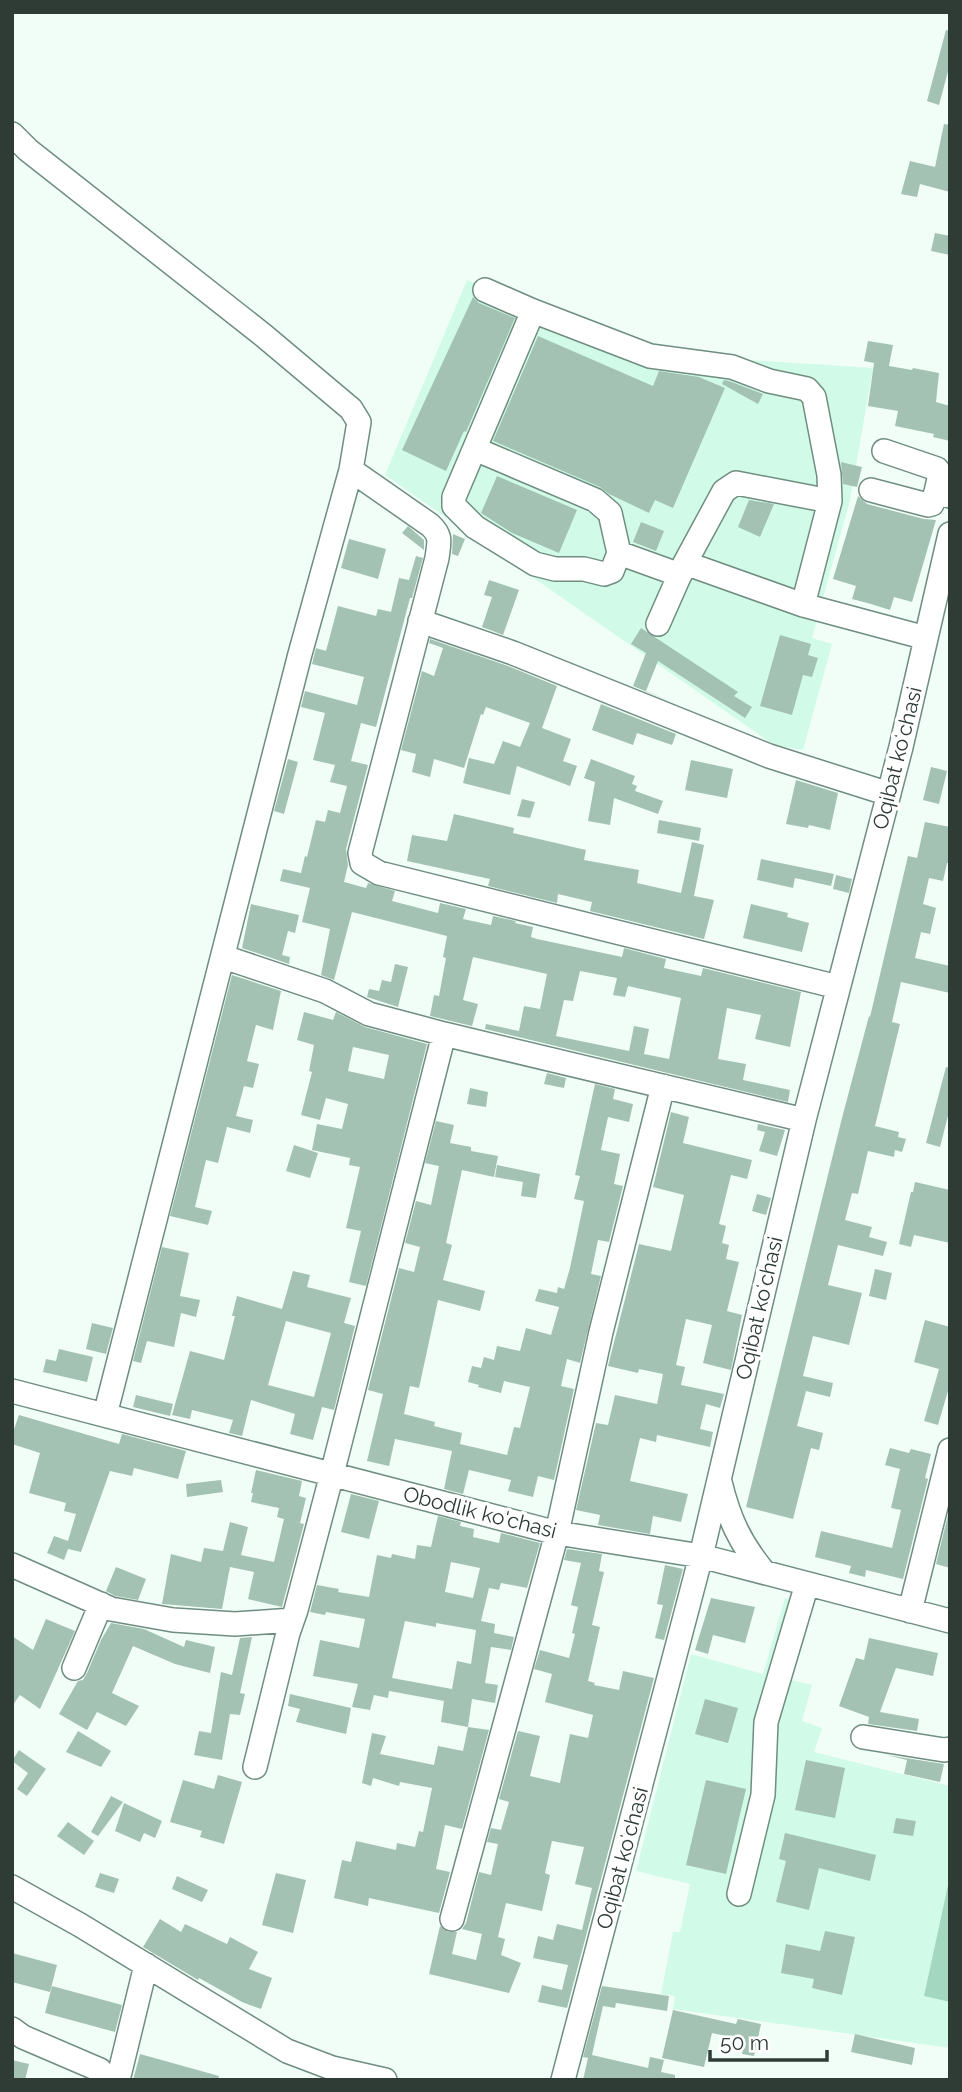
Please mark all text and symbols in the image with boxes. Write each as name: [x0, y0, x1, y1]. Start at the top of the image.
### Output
street label: Oqibat koʻchasi: [867, 684, 927, 832]
street label: Oqibat koʻchasi: [730, 1234, 788, 1382]
street label: Obodlik ko'chasi: [401, 1481, 559, 1543]
street label: Oqibat koʻchasi: [591, 1784, 653, 1932]
scale bar: [710, 2018, 827, 2062]
text: 50 m: [720, 2030, 769, 2055]

